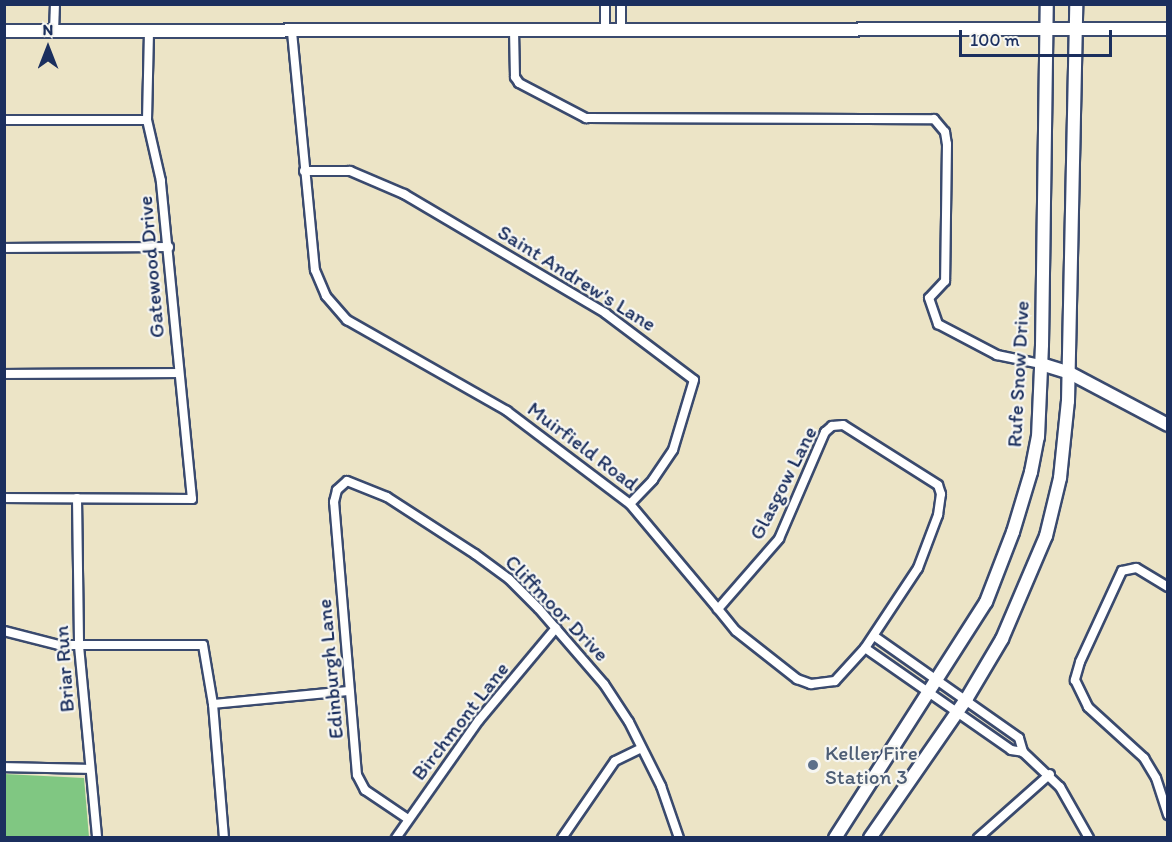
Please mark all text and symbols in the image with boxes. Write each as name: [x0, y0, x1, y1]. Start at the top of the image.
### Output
north arrow: [18, 18, 78, 78]
scale bar: [962, 18, 1115, 56]
text: N: [43, 20, 53, 39]
text: 100 m: [970, 29, 1020, 51]
street label: Gatewood Drive: [132, 195, 170, 339]
street label: Saint Andrew's Lane: [493, 219, 661, 337]
street label: Rufe Snow Drive: [1002, 300, 1034, 448]
street label: Muirfield Road: [522, 396, 644, 496]
street label: Glasgow Lane: [743, 422, 823, 544]
street label: Cliffmoor Drive: [500, 549, 614, 667]
street label: Edinburgh Lane: [311, 598, 349, 740]
street label: Briar Run: [48, 625, 80, 713]
street label: Birchmont Lane: [406, 657, 514, 785]
place label: Keller Fire Station 3: [825, 740, 918, 790]
marker: Keller Fire Station 3: [806, 758, 820, 772]

